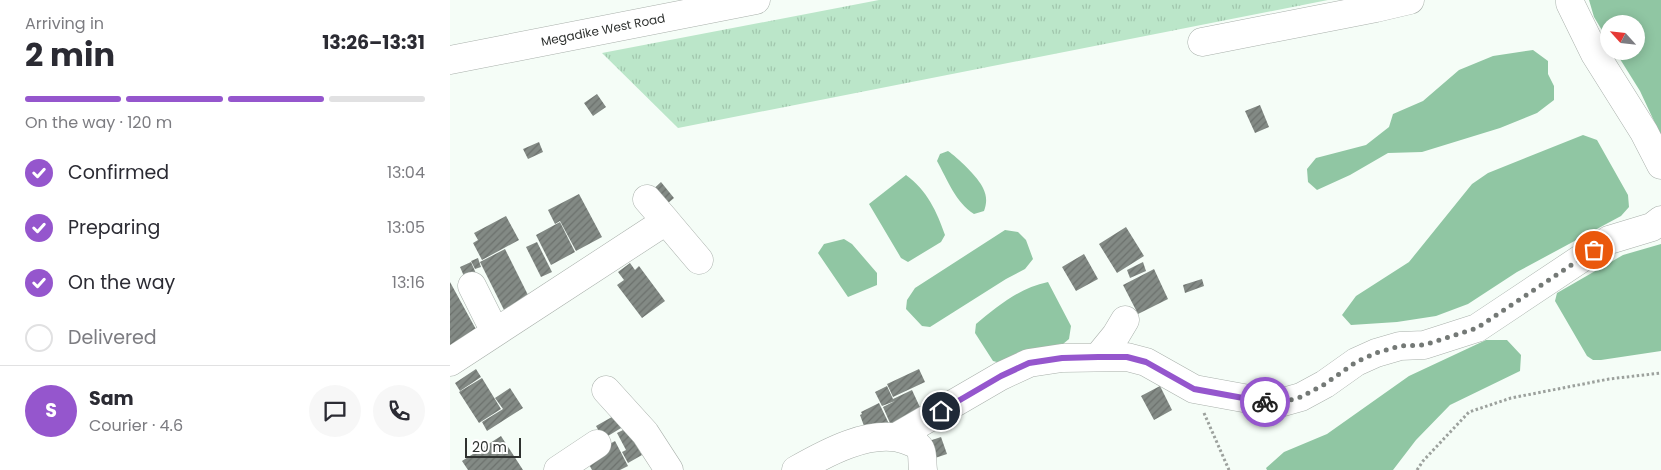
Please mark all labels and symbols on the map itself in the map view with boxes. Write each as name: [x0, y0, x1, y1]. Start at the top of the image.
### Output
street label: Megadike West Road: [539, 9, 666, 50]
north arrow: [1600, 15, 1645, 60]
pin: [1573, 229, 1615, 271]
courier: [1240, 377, 1290, 427]
pin: [920, 390, 962, 432]
scale bar: [465, 435, 521, 458]

